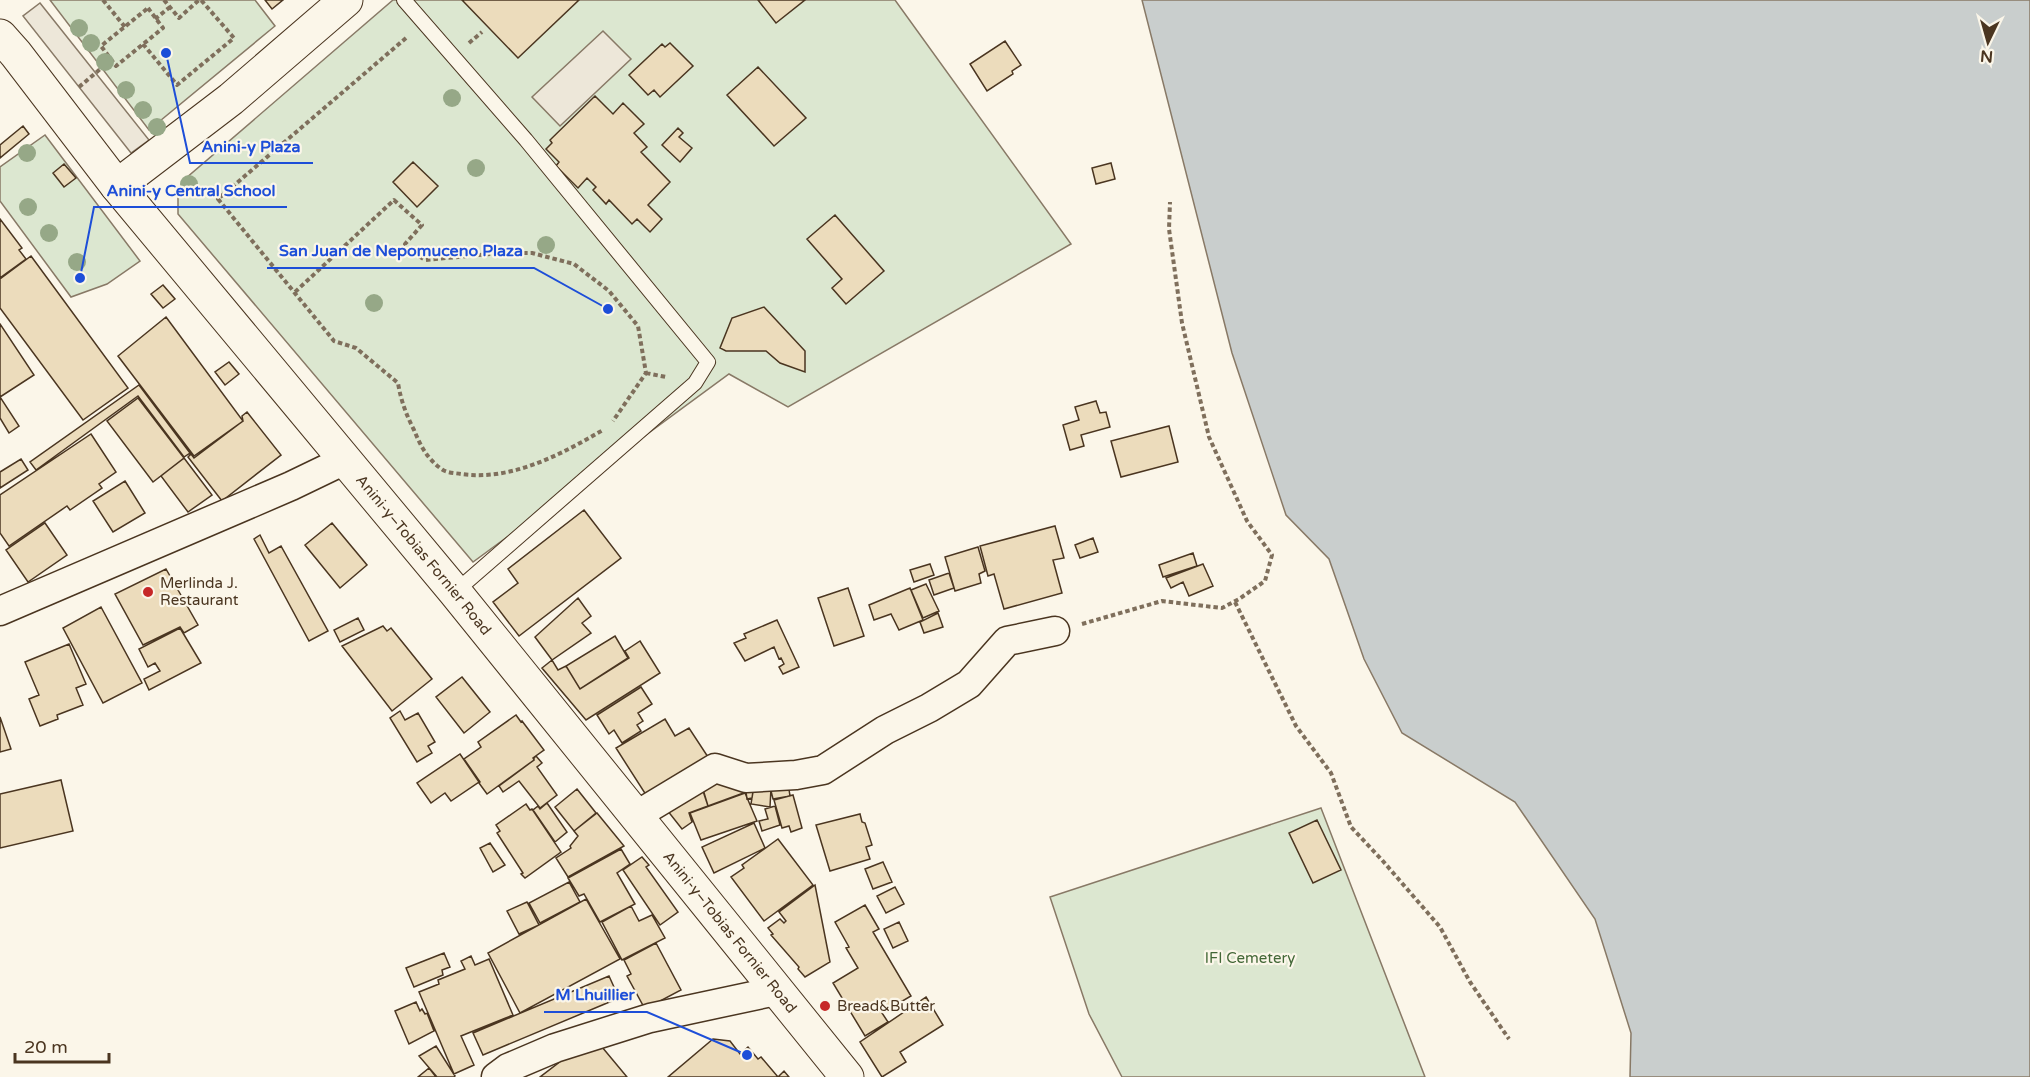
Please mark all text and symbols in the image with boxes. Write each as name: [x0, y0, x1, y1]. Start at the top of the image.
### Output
north arrow: [1958, 12, 2018, 72]
text: N: [1980, 45, 1994, 66]
callout: Anini-y Plaza: [190, 129, 313, 163]
text: Anini-y Plaza: [201, 137, 301, 157]
callout: Anini-y Central School: [94, 173, 287, 207]
text: Anini-y Central School: [107, 181, 275, 201]
callout: San Juan de Nepomuceno Plaza: [267, 234, 534, 268]
text: San Juan de Nepomuceno Plaza: [279, 241, 523, 261]
street label: Anini-y–Tobias Fornier Road: [352, 471, 495, 639]
place label: Merlinda J. Restaurant: [160, 574, 239, 609]
marker: Merlinda J. Restaurant: [141, 585, 155, 599]
street label: Anini-y–Tobias Fornier Road: [659, 848, 801, 1017]
park label: IFI Cemetery: [1205, 949, 1295, 967]
callout: M Lhuillier: [544, 978, 647, 1012]
text: M Lhuillier: [555, 985, 636, 1005]
place label: Bread&Butter: [837, 997, 935, 1015]
marker: Bread&Butter: [818, 999, 832, 1013]
scale bar: [15, 1026, 110, 1064]
text: 20 m: [24, 1036, 68, 1058]

